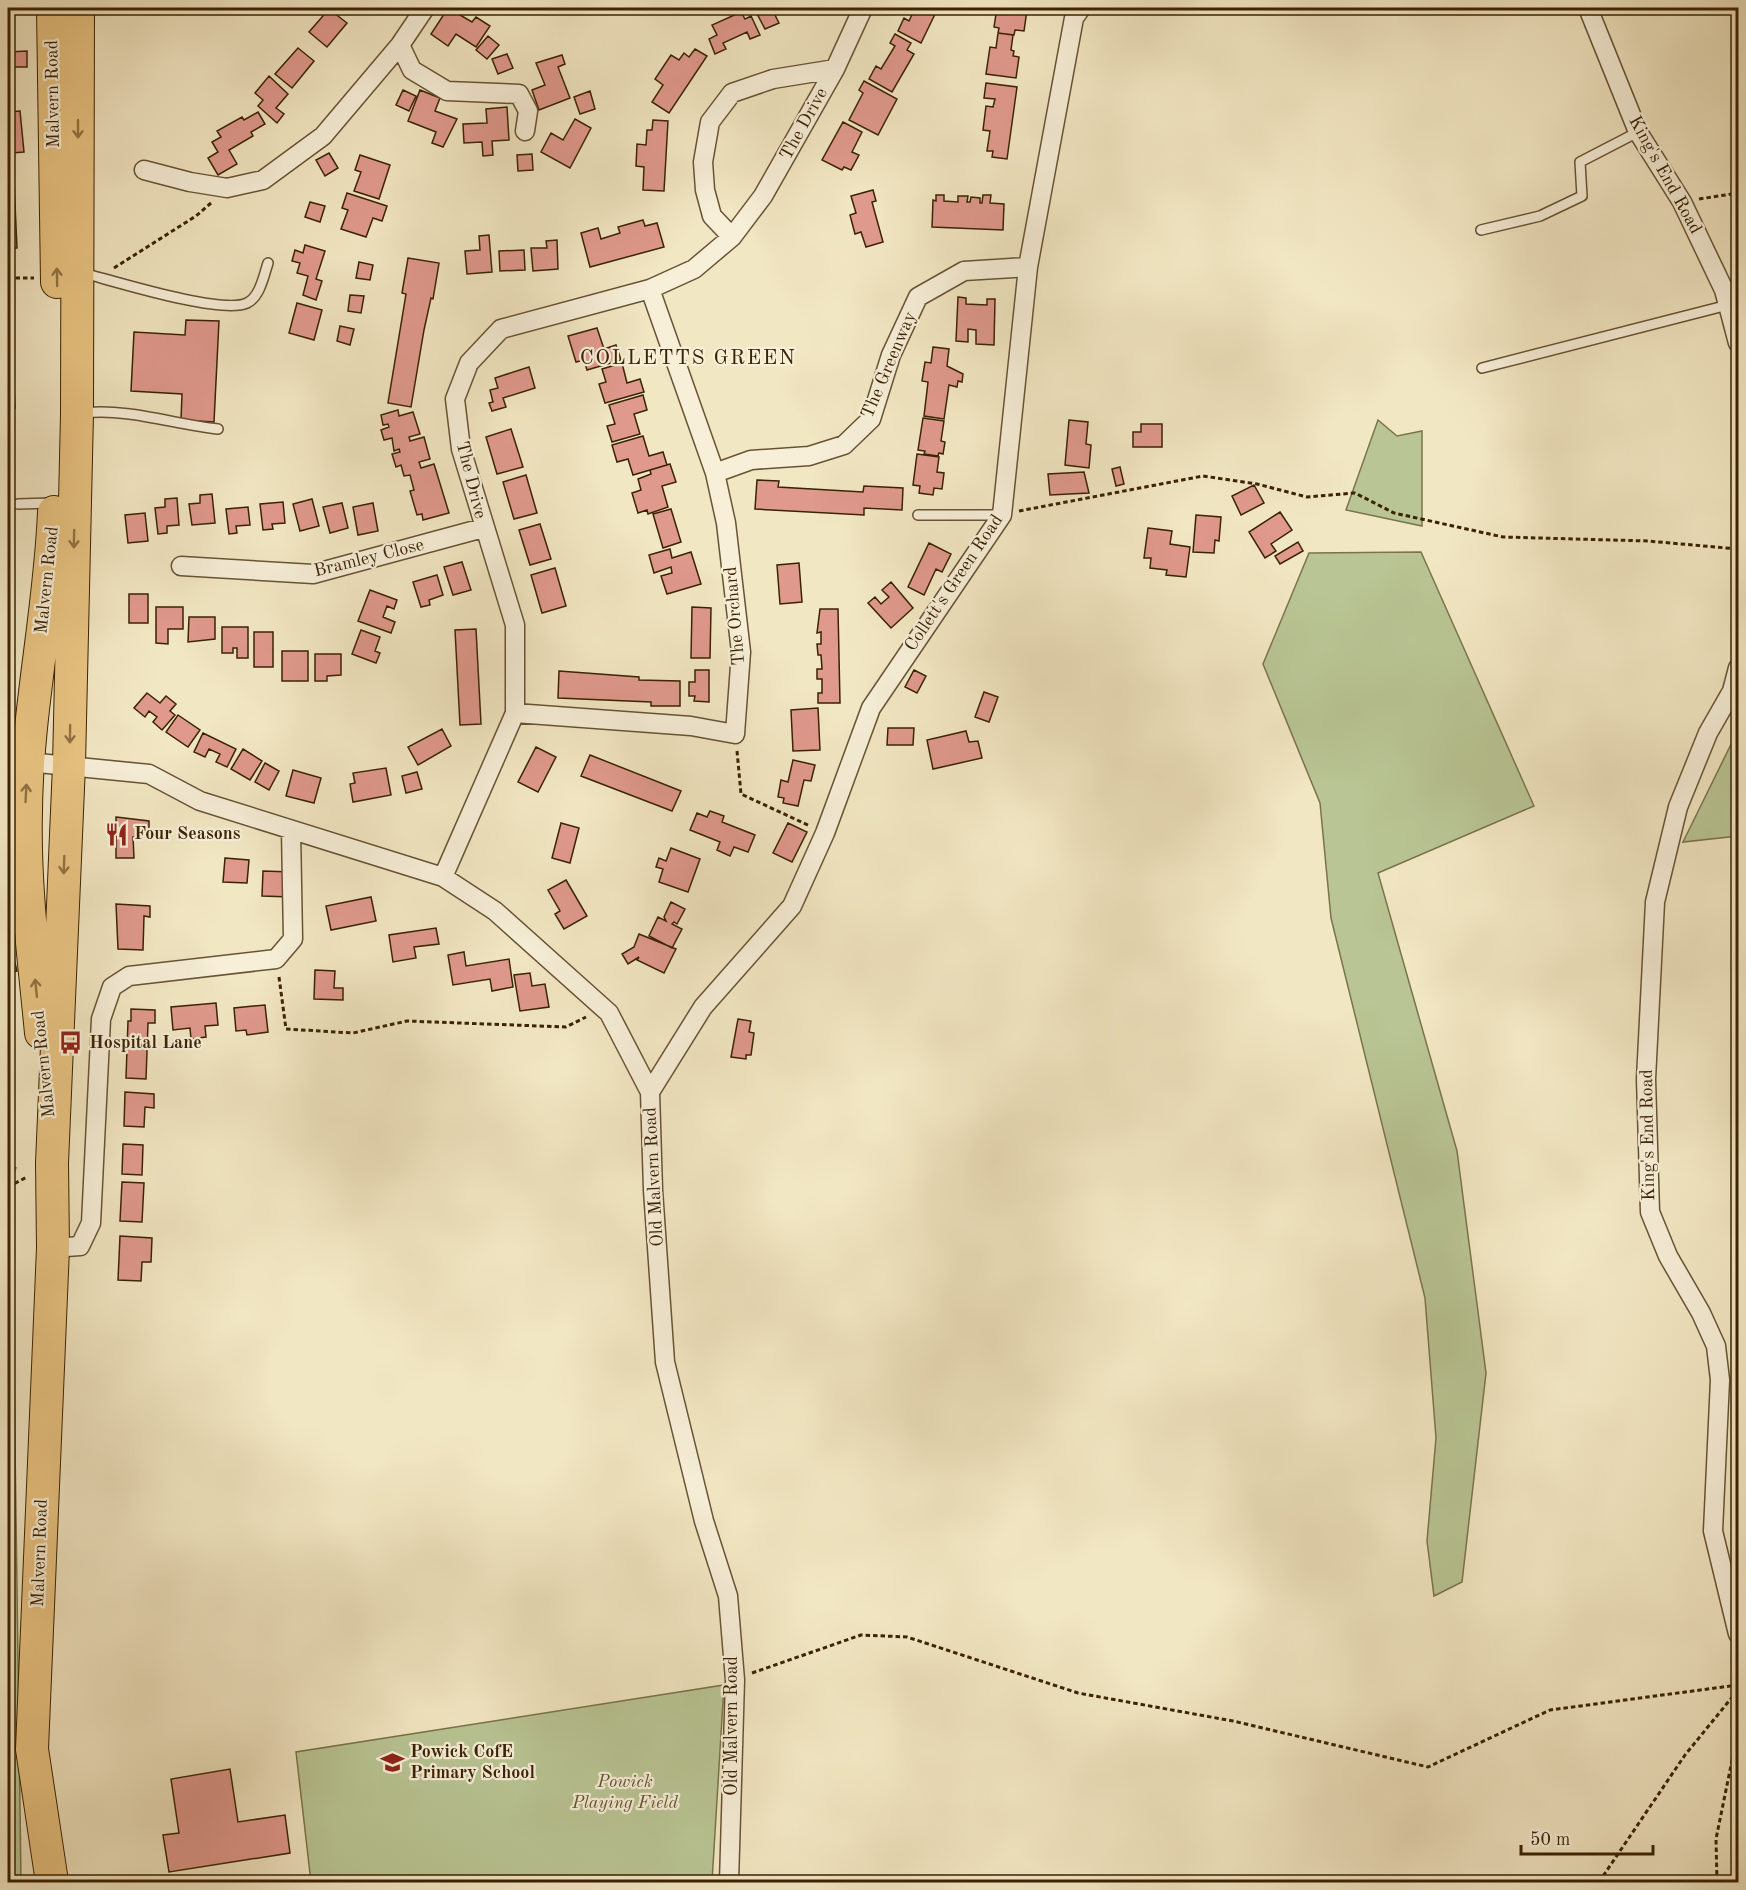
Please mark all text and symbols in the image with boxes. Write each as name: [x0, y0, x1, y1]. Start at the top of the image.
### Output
street label: Malvern Road: [43, 40, 63, 148]
street label: The Drive: [777, 85, 831, 163]
street label: King's End Road: [1625, 113, 1705, 237]
one-way arrow: [72, 118, 84, 138]
one-way arrow: [51, 267, 62, 287]
street label: The Greenway: [858, 309, 920, 421]
district label: COLLETTS GREEN: [580, 348, 796, 369]
street label: The Drive: [453, 439, 489, 521]
street label: Collett's Green Road: [902, 511, 1006, 655]
street label: Malvern Road: [32, 525, 62, 635]
one-way arrow: [68, 528, 80, 548]
street label: Bramley Close: [312, 536, 426, 580]
street label: The Orchard: [722, 566, 748, 666]
one-way arrow: [64, 723, 76, 743]
one-way arrow: [21, 784, 32, 804]
restaurant icon: Four Seasons: [103, 821, 129, 847]
place label: Four Seasons: [134, 825, 241, 843]
one-way arrow: [58, 855, 69, 875]
one-way arrow: [30, 978, 41, 998]
street label: Malvern Road: [29, 1009, 59, 1119]
bus stop icon: Hospital Lane: [58, 1030, 84, 1056]
place label: Hospital Lane: [89, 1034, 202, 1052]
street label: King's End Road: [1638, 1069, 1658, 1201]
street label: Old Malvern Road: [641, 1107, 667, 1247]
street label: Malvern Road: [29, 1499, 51, 1607]
street label: Old Malvern Road: [723, 1656, 741, 1796]
place label: Powick CofE Primary School: [410, 1743, 535, 1782]
school or university icon: Powick CofE Primary School: [379, 1749, 405, 1775]
park label: Powick Playing Field: [571, 1773, 679, 1812]
scale bar: [1521, 1818, 1653, 1856]
text: 50 m: [1530, 1831, 1570, 1849]

